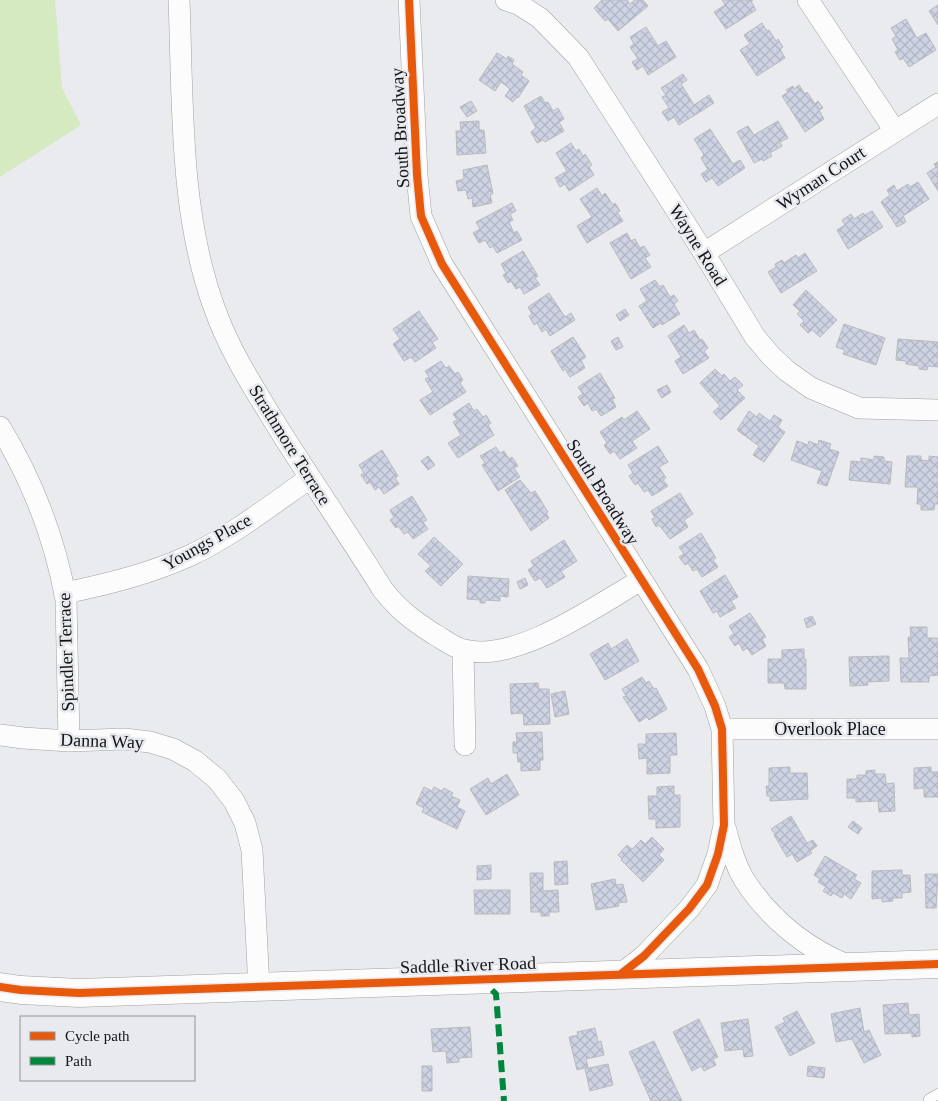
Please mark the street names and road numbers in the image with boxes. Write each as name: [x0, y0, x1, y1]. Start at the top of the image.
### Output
street label: South Broadway: [387, 67, 413, 189]
street label: Wyman Court: [773, 142, 869, 214]
street label: Wayne Road: [665, 201, 731, 289]
street label: Strathmore Terrace: [245, 381, 335, 509]
street label: South Broadway: [563, 436, 643, 548]
street label: Youngs Place: [159, 510, 255, 574]
street label: Spindler Terrace: [54, 592, 78, 712]
street label: Overlook Place: [774, 719, 886, 739]
street label: Danna Way: [60, 730, 144, 752]
street label: Saddle River Road: [400, 953, 536, 977]

